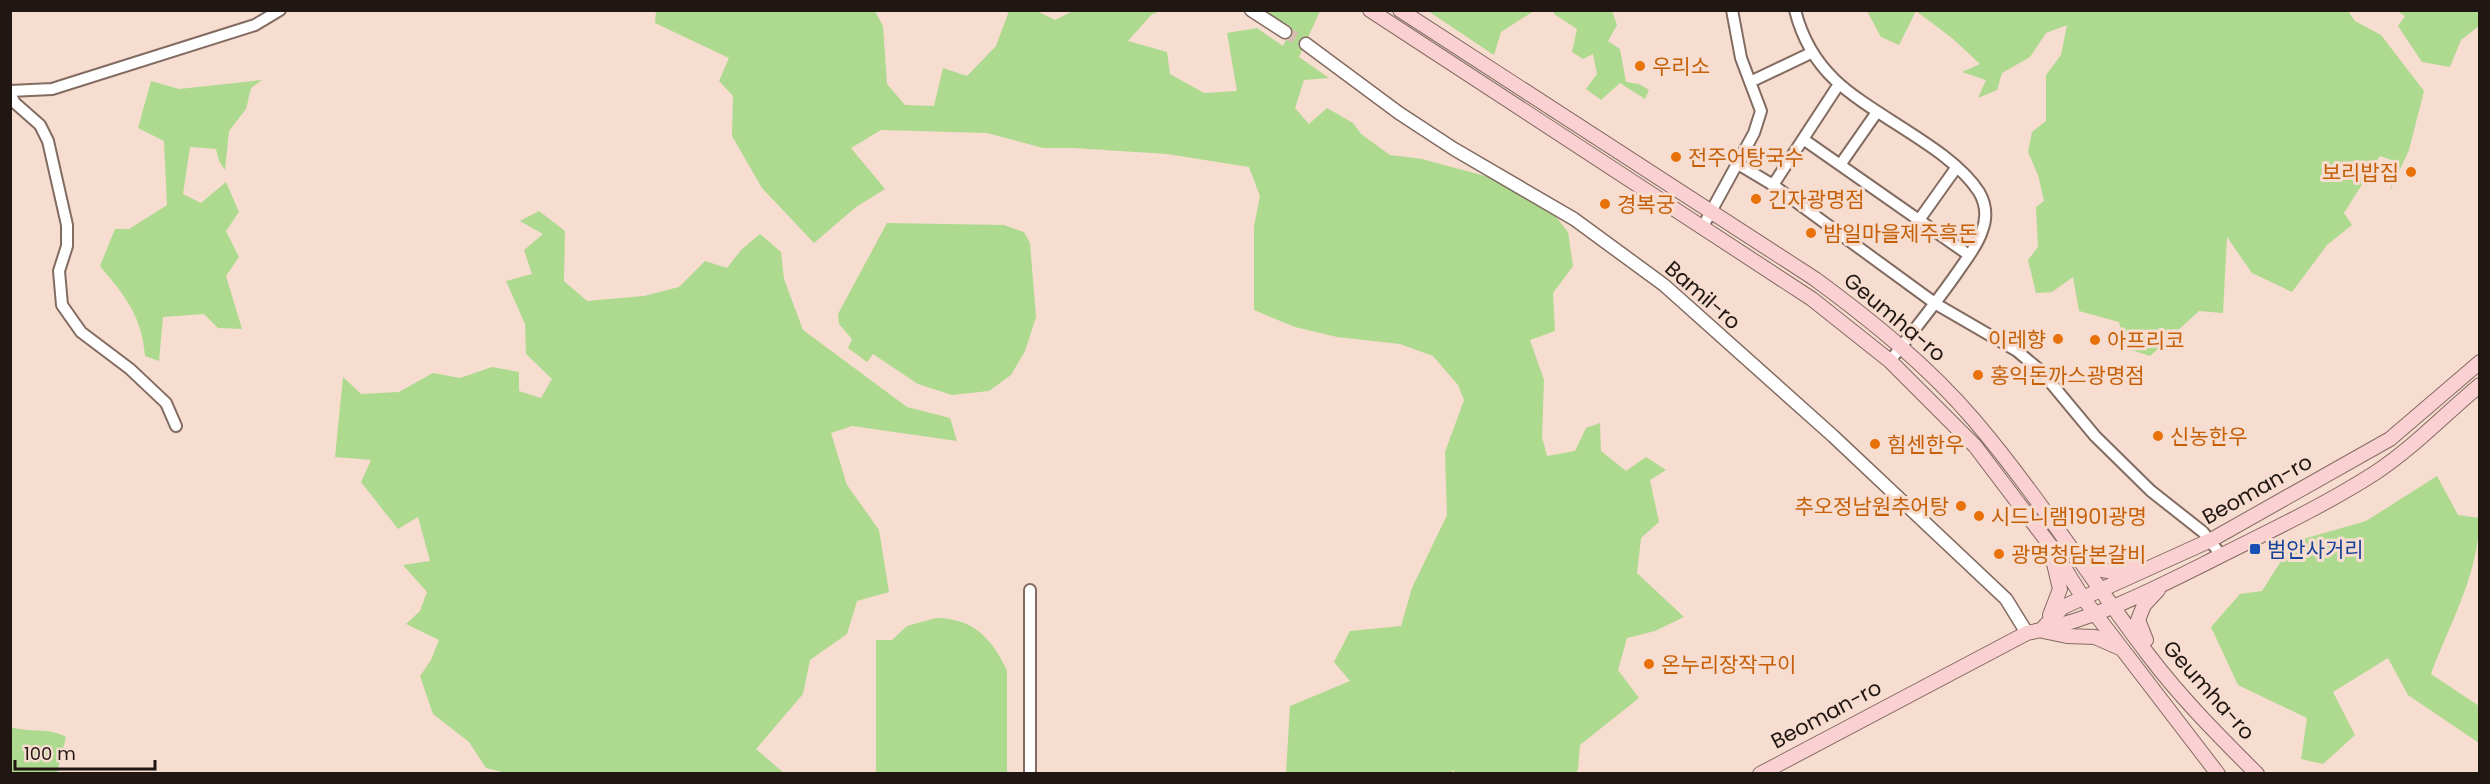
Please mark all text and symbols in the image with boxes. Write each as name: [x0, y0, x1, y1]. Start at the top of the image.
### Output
place label: 우리소: [1652, 52, 1710, 81]
marker: 우리소: [1633, 59, 1647, 73]
place label: 전주어탕국수: [1688, 143, 1804, 172]
marker: 전주어탕국수: [1669, 150, 1683, 164]
place label: 보리밥집: [2322, 158, 2399, 187]
marker: 보리밥집: [2404, 165, 2418, 179]
place label: 긴자광명점: [1768, 185, 1865, 214]
place label: 경복궁: [1617, 190, 1675, 219]
marker: 긴자광명점: [1749, 192, 1763, 206]
marker: 경복궁: [1598, 197, 1612, 211]
place label: 밤일마을제주흑돈: [1823, 219, 1978, 248]
marker: 밤일마을제주흑돈: [1804, 226, 1818, 240]
street label: Bamil-ro: [1659, 254, 1747, 336]
street label: Geumha-ro: [1838, 266, 1952, 368]
place label: 이레향: [1988, 325, 2046, 354]
place label: 아프리코: [2107, 326, 2184, 355]
marker: 이레향: [2051, 332, 2065, 346]
marker: 아프리코: [2088, 333, 2102, 347]
place label: 홍익돈까스광명점: [1990, 361, 2145, 390]
marker: 홍익돈까스광명점: [1971, 368, 1985, 382]
place label: 신농한우: [2170, 422, 2247, 451]
marker: 신농한우: [2151, 429, 2165, 443]
place label: 힘센한우: [1887, 430, 1964, 459]
marker: 힘센한우: [1868, 437, 1882, 451]
street label: Beoman-ro: [2197, 447, 2317, 531]
place label: 추오정남원추어탕: [1794, 492, 1949, 521]
marker: 추오정남원추어탕: [1954, 499, 1968, 513]
place label: 시드니램1901광명: [1991, 502, 2147, 531]
marker: 시드니램1901광명: [1972, 509, 1986, 523]
place label: 범안사거리: [2267, 535, 2364, 564]
place label: 광명청담본갈비: [2011, 540, 2146, 569]
marker: 범안사거리: [2248, 542, 2262, 556]
marker: 광명청담본갈비: [1992, 547, 2006, 561]
street label: Geumha-ro: [2156, 634, 2262, 746]
place label: 온누리장작구이: [1661, 650, 1796, 679]
marker: 온누리장작구이: [1642, 657, 1656, 671]
street label: Beoman-ro: [1766, 673, 1886, 755]
scale bar: [15, 733, 154, 771]
text: 100 m: [24, 741, 76, 766]

